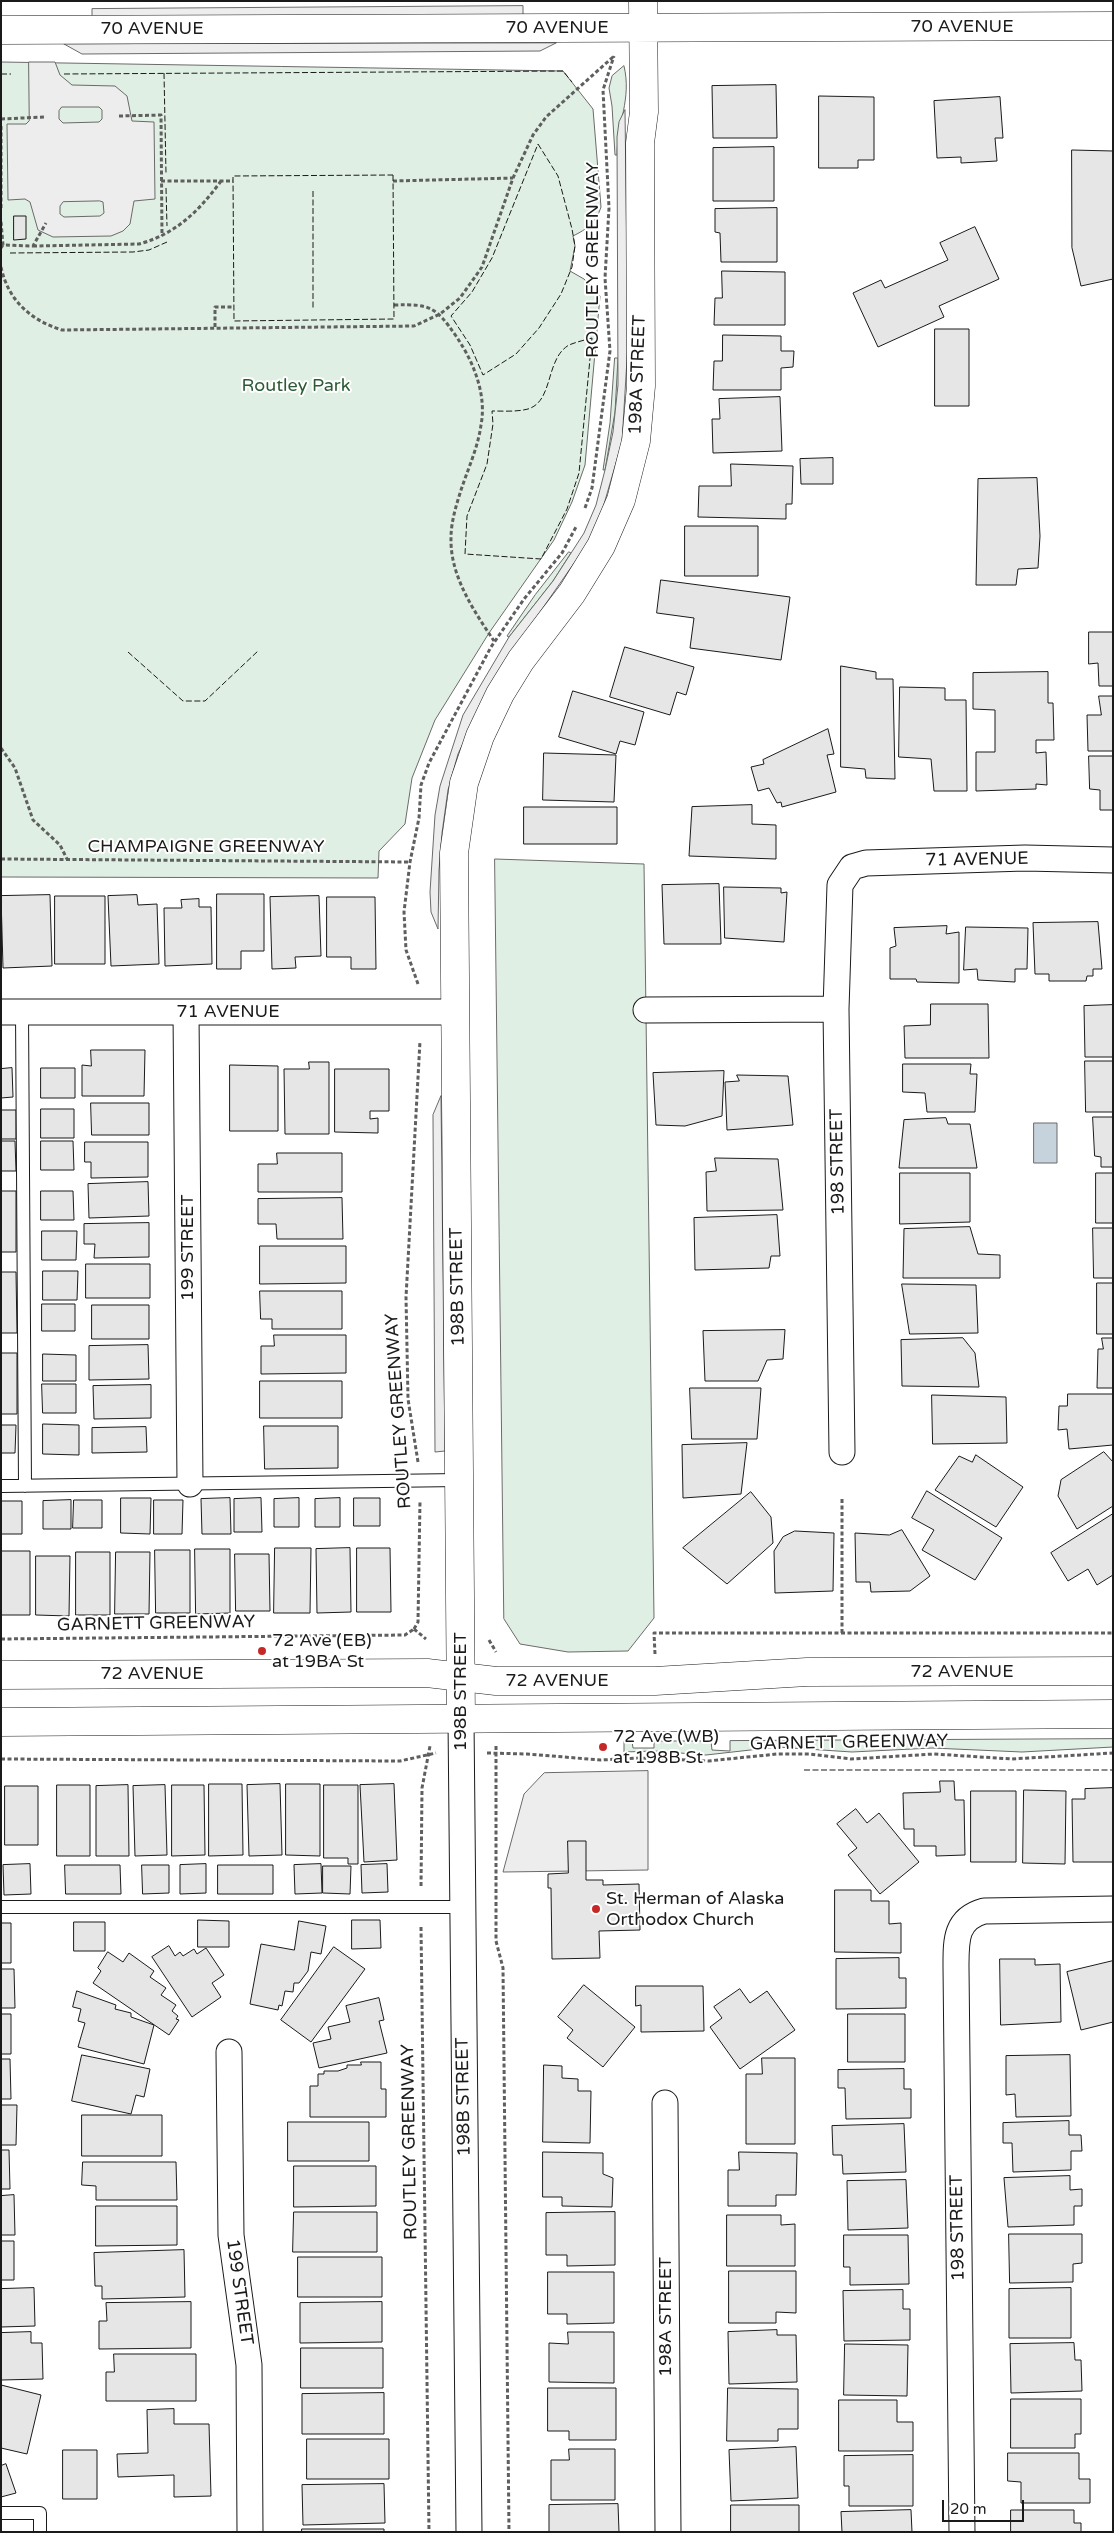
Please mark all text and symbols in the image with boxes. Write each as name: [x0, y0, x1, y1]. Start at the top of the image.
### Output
street label: 70 AVENUE: [910, 16, 1014, 38]
street label: 70 AVENUE: [505, 17, 609, 39]
street label: 70 AVENUE: [100, 18, 204, 40]
street label: ROUTLEY GREENWAY: [582, 162, 604, 358]
street label: 198A STREET: [625, 315, 651, 435]
park label: Routley Park: [242, 375, 350, 397]
street label: CHAMPAIGNE GREENWAY: [88, 836, 324, 858]
street label: 71 AVENUE: [925, 848, 1029, 872]
street label: 71 AVENUE: [176, 1001, 280, 1023]
street label: 198 STREET: [826, 1108, 850, 1216]
street label: 199 STREET: [177, 1195, 199, 1301]
street label: 198B STREET: [446, 1227, 470, 1347]
street label: ROUTLEY GREENWAY: [381, 1312, 417, 1510]
street label: GARNETT GREENWAY: [57, 1611, 255, 1637]
place label: 72 Ave (EB) at 19BA St: [272, 1630, 372, 1672]
street label: 198B STREET: [450, 1632, 472, 1752]
marker: 72 Ave (EB) at 19BA St: [256, 1645, 268, 1657]
street label: 72 AVENUE: [910, 1661, 1014, 1683]
street label: 72 AVENUE: [100, 1663, 204, 1685]
street label: 72 AVENUE: [505, 1670, 609, 1692]
place label: 72 Ave (WB) at 198B St: [613, 1726, 719, 1768]
street label: GARNETT GREENWAY: [750, 1730, 948, 1756]
marker: 72 Ave (WB) at 198B St: [597, 1741, 609, 1753]
place label: St. Herman of Alaska Orthodox Church: [606, 1888, 784, 1930]
marker: St. Herman of Alaska Orthodox Church: [590, 1903, 602, 1915]
street label: 198B STREET: [452, 2037, 476, 2157]
street label: ROUTLEY GREENWAY: [397, 2044, 423, 2240]
street label: 198 STREET: [946, 2174, 970, 2282]
street label: 199 STREET: [221, 2238, 257, 2346]
street label: 198A STREET: [655, 2257, 677, 2377]
scale bar: [944, 2490, 1026, 2522]
text: 20 m: [950, 2500, 987, 2518]

